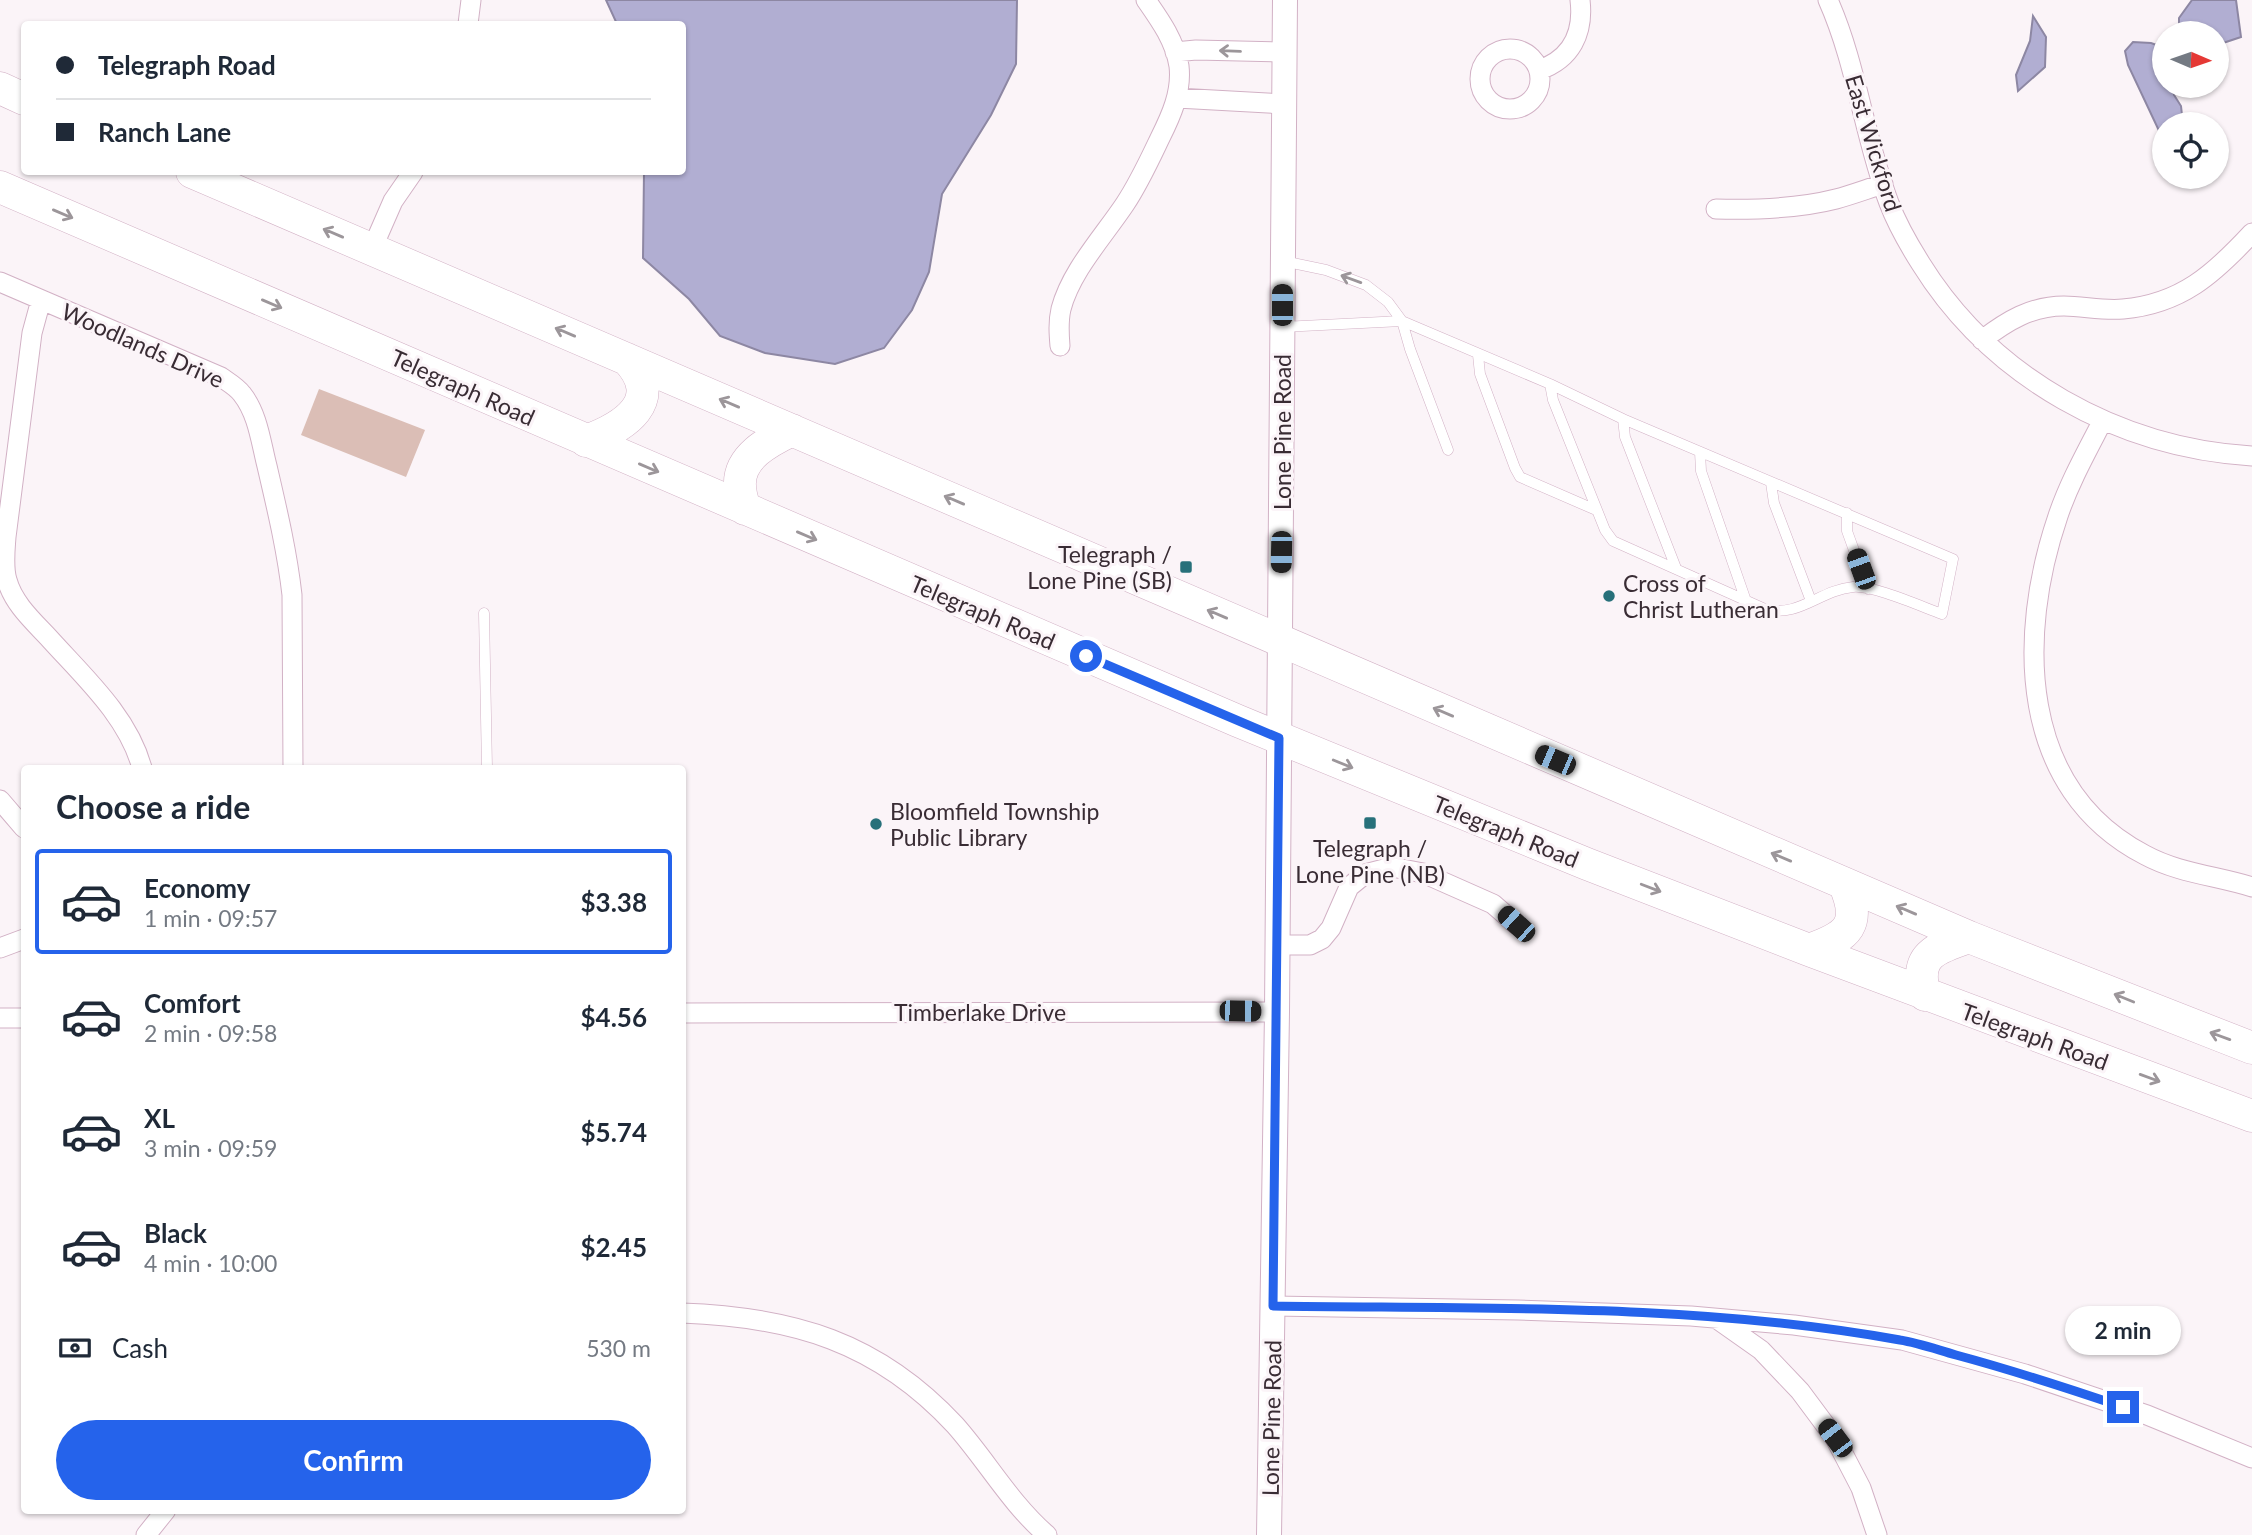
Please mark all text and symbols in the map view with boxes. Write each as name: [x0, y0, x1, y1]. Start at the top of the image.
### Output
north arrow: [2152, 21, 2230, 98]
map controls: [2152, 21, 2229, 189]
one-way arrow: [1219, 44, 1242, 57]
text: Telegraph Road: [98, 49, 276, 81]
street label: East Wickford: [1840, 71, 1908, 215]
button: locate: [2152, 112, 2229, 189]
text: Ranch Lane: [98, 116, 231, 148]
one-way arrow: [51, 208, 73, 221]
one-way arrow: [323, 225, 344, 238]
one-way arrow: [1340, 272, 1362, 284]
car: [1272, 284, 1293, 326]
street label: Woodlands Drive: [57, 297, 229, 393]
one-way arrow: [260, 298, 282, 311]
one-way arrow: [555, 325, 576, 338]
street label: Telegraph Road: [387, 343, 539, 431]
street label: Lone Pine Road: [1268, 354, 1296, 510]
one-way arrow: [719, 396, 740, 409]
one-way arrow: [638, 462, 659, 475]
one-way arrow: [943, 493, 965, 506]
one-way arrow: [796, 530, 818, 543]
car: [1271, 531, 1292, 573]
place label: Telegraph / Lone Pine (SB): [1027, 540, 1172, 594]
car: [1844, 546, 1879, 592]
marker: Telegraph / Lone Pine (SB): [1178, 559, 1194, 575]
street label: Telegraph Road: [906, 569, 1060, 655]
place label: Cross of Christ Lutheran: [1623, 569, 1779, 623]
marker: Cross of Christ Lutheran: [1601, 588, 1617, 604]
one-way arrow: [1207, 607, 1229, 620]
route start: [1070, 640, 1102, 672]
one-way arrow: [1433, 704, 1455, 717]
car: [1532, 742, 1579, 778]
one-way arrow: [1331, 759, 1353, 772]
text: Choose a ride: [56, 787, 250, 826]
street label: Telegraph Road: [1429, 789, 1583, 873]
place label: Bloomfield Township Public Library: [890, 797, 1099, 851]
marker: Telegraph / Lone Pine (NB): [1362, 815, 1378, 831]
marker: Bloomfield Township Public Library: [868, 816, 884, 832]
place label: Telegraph / Lone Pine (NB): [1295, 834, 1445, 888]
one-way arrow: [1771, 849, 1792, 862]
icon: car: [60, 870, 123, 933]
text: Economy: [144, 872, 250, 904]
one-way arrow: [1640, 883, 1661, 896]
text: $3.38: [581, 886, 647, 918]
car: [1494, 902, 1539, 946]
one-way arrow: [1896, 903, 1917, 916]
text: 1 min · 09:57: [144, 904, 277, 932]
icon: car: [60, 985, 123, 1048]
text: Comfort: [144, 987, 241, 1019]
one-way arrow: [2113, 991, 2135, 1004]
street label: Telegraph Road: [1958, 996, 2112, 1076]
street label: Timberlake Drive: [894, 998, 1066, 1026]
car: [1219, 1000, 1262, 1022]
text: $4.56: [581, 1001, 647, 1033]
text: 2 min · 09:58: [144, 1019, 277, 1047]
one-way arrow: [2209, 1029, 2231, 1041]
one-way arrow: [2138, 1073, 2160, 1086]
icon: car: [60, 1100, 123, 1163]
text: XL: [144, 1102, 175, 1134]
text: $5.74: [581, 1116, 647, 1148]
text: 3 min · 09:59: [144, 1134, 277, 1162]
icon: car: [60, 1215, 123, 1278]
text: Black: [144, 1217, 207, 1249]
text: $2.45: [581, 1231, 647, 1263]
text: 4 min · 10:00: [144, 1249, 277, 1277]
callout: 2 min: [2065, 1306, 2181, 1354]
text: 2 min: [2094, 1316, 2152, 1344]
icon: cash: [56, 1329, 94, 1367]
text: Cash: [112, 1332, 168, 1364]
text: 530 m: [586, 1334, 651, 1362]
street label: Lone Pine Road: [1256, 1340, 1286, 1496]
route end: [2107, 1391, 2139, 1423]
car: [1814, 1415, 1857, 1461]
button: Confirm: [56, 1420, 651, 1500]

